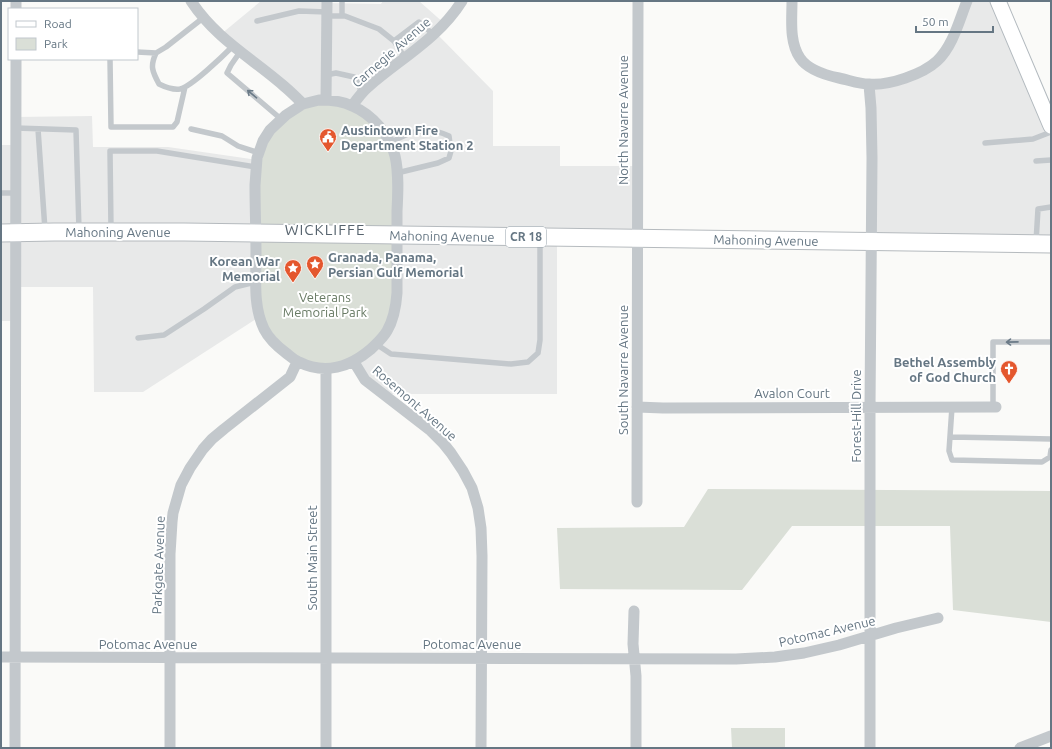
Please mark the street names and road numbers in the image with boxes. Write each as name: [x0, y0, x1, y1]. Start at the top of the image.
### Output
street label: Carnegie Avenue: [349, 14, 433, 90]
street label: North Navarre Avenue: [616, 55, 630, 185]
street label: Mahoning Avenue: [65, 225, 171, 239]
road number: CR 18: [506, 227, 546, 247]
street label: Mahoning Avenue: [389, 228, 495, 244]
street label: Mahoning Avenue: [713, 232, 819, 248]
street label: South Navarre Avenue: [616, 305, 630, 435]
street label: Rosemont Avenue: [370, 363, 460, 443]
street label: Forest-Hill Drive: [849, 369, 863, 463]
street label: Avalon Court: [754, 386, 830, 400]
street label: South Main Street: [305, 505, 319, 611]
street label: Parkgate Avenue: [149, 515, 167, 615]
street label: Potomac Avenue: [777, 613, 877, 649]
street label: Potomac Avenue: [99, 637, 197, 651]
street label: Potomac Avenue: [423, 637, 521, 651]

